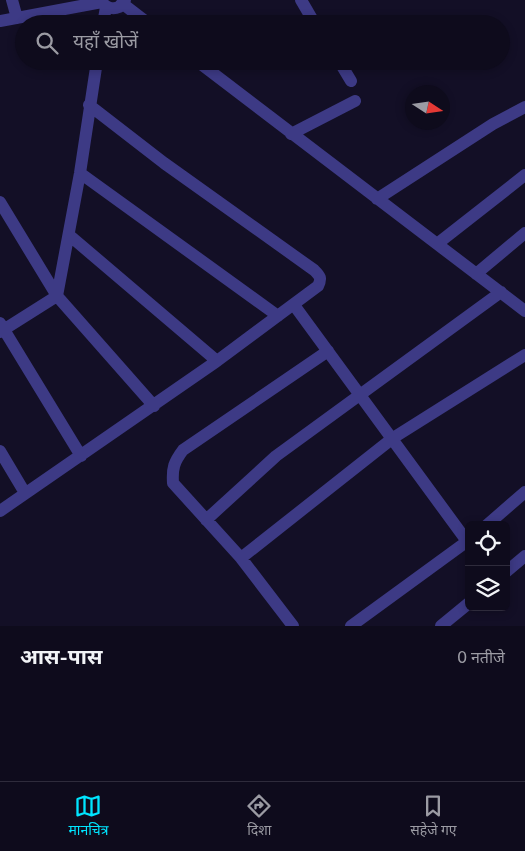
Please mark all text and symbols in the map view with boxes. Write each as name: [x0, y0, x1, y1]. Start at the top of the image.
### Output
search box: [15, 15, 510, 70]
icon: search: [33, 29, 61, 57]
text: यहाँ खोजें: [73, 30, 138, 52]
north arrow: [405, 85, 450, 130]
map controls: [465, 521, 510, 611]
button: locate: [465, 521, 510, 566]
button: layers: [465, 566, 510, 611]
text: आस-पास: [20, 644, 102, 669]
text: 0 नतीजे: [457, 648, 505, 667]
tab: मानचित्र: [68, 792, 108, 841]
tab: दिशा: [245, 792, 273, 841]
tab: सहेजे गए: [410, 792, 457, 841]

